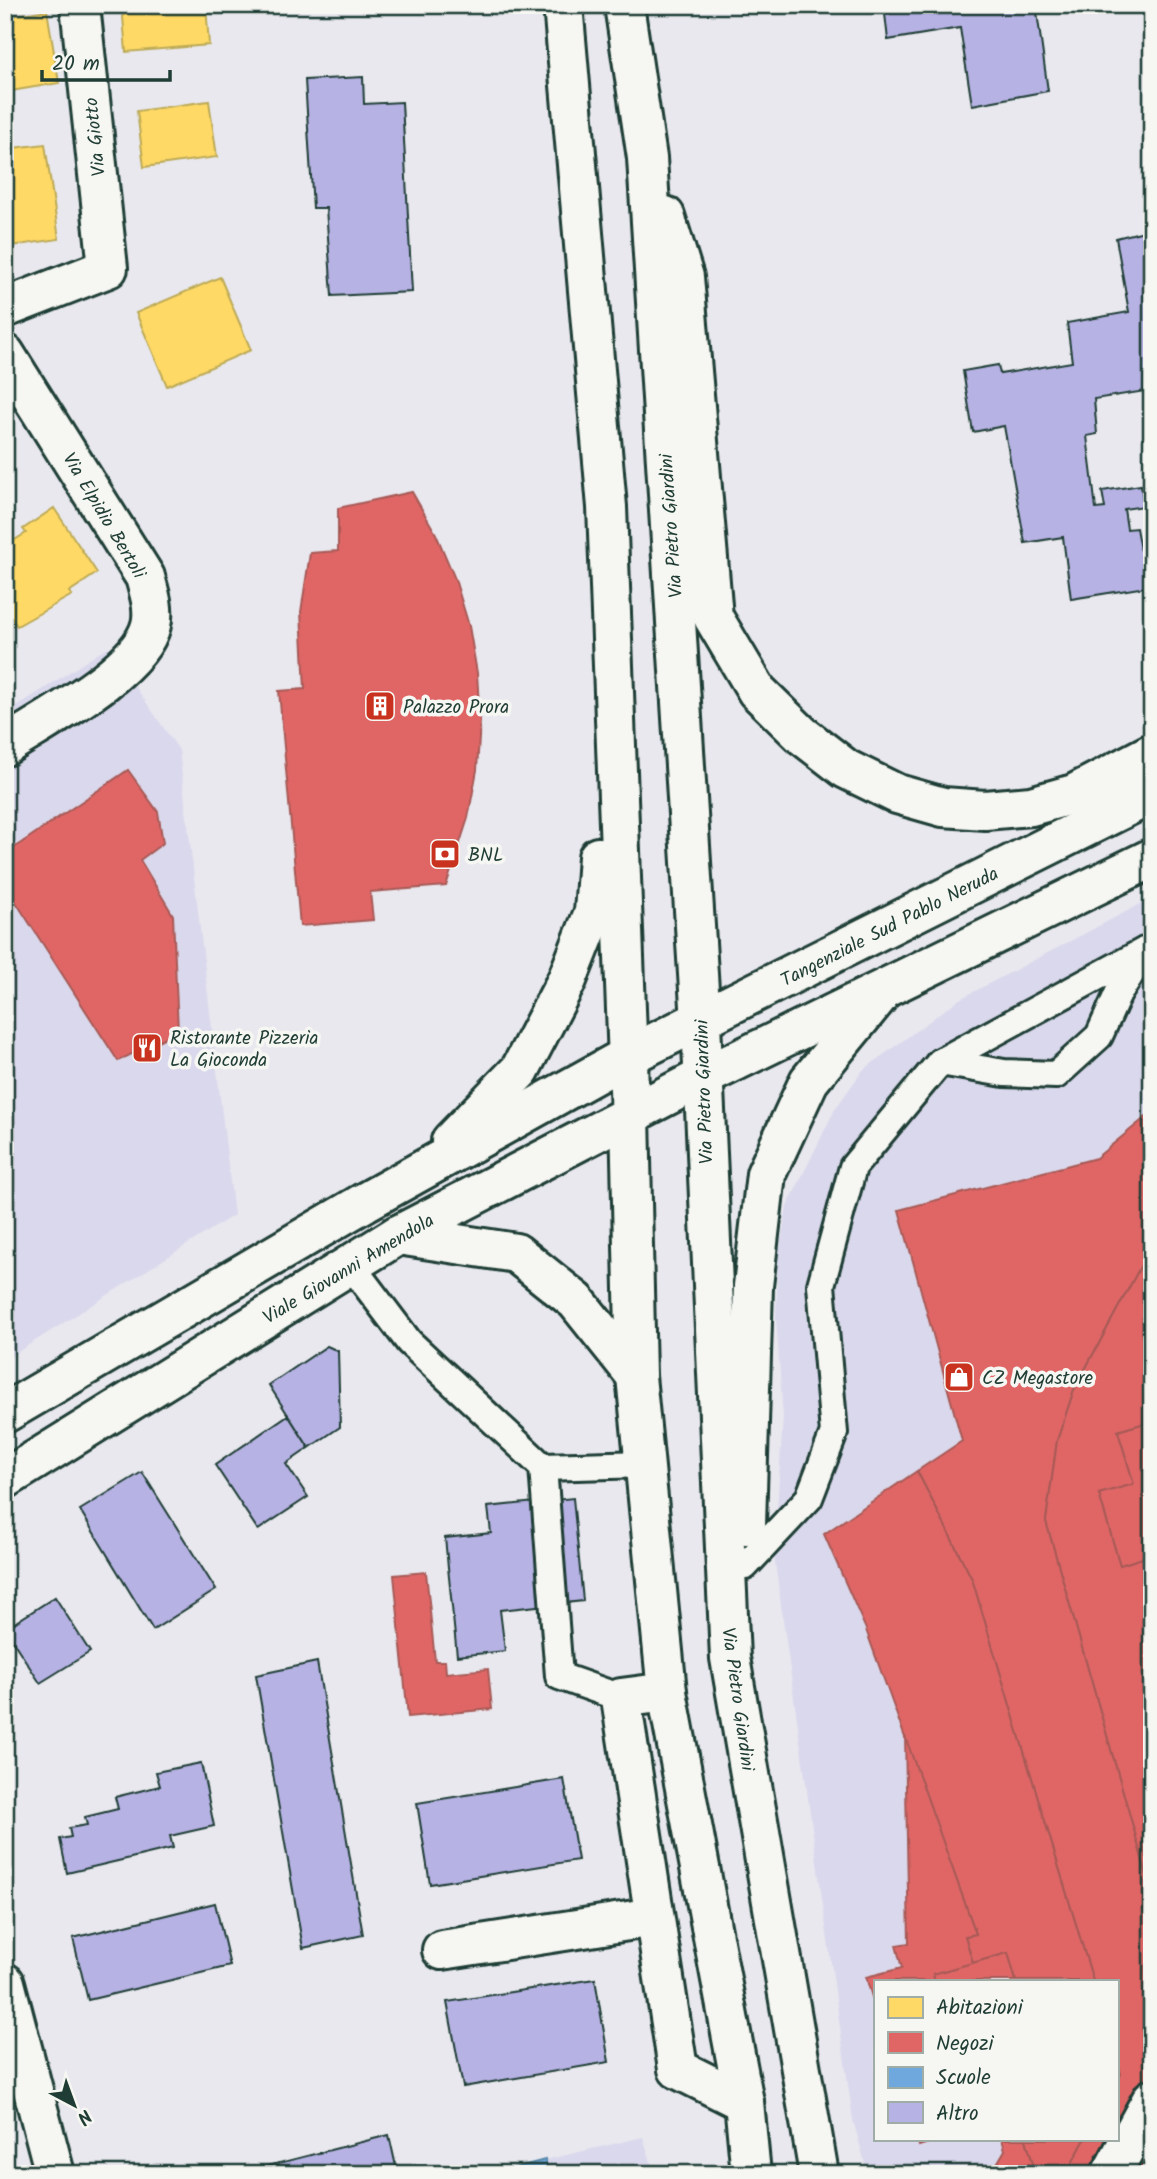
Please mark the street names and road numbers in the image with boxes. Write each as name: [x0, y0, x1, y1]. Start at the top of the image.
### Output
street label: Via Giotto: [77, 96, 115, 178]
street label: Via Elpidio Bertoli: [54, 447, 154, 586]
street label: Via Pietro Giardini: [652, 451, 692, 599]
street label: Tangenziale Sud Pablo Neruda: [776, 860, 1004, 996]
street label: Via Pietro Giardini: [687, 1018, 723, 1165]
street label: Viale Giovanni Amendola: [258, 1207, 441, 1333]
street label: Via Pietro Giardini: [712, 1626, 762, 1774]

